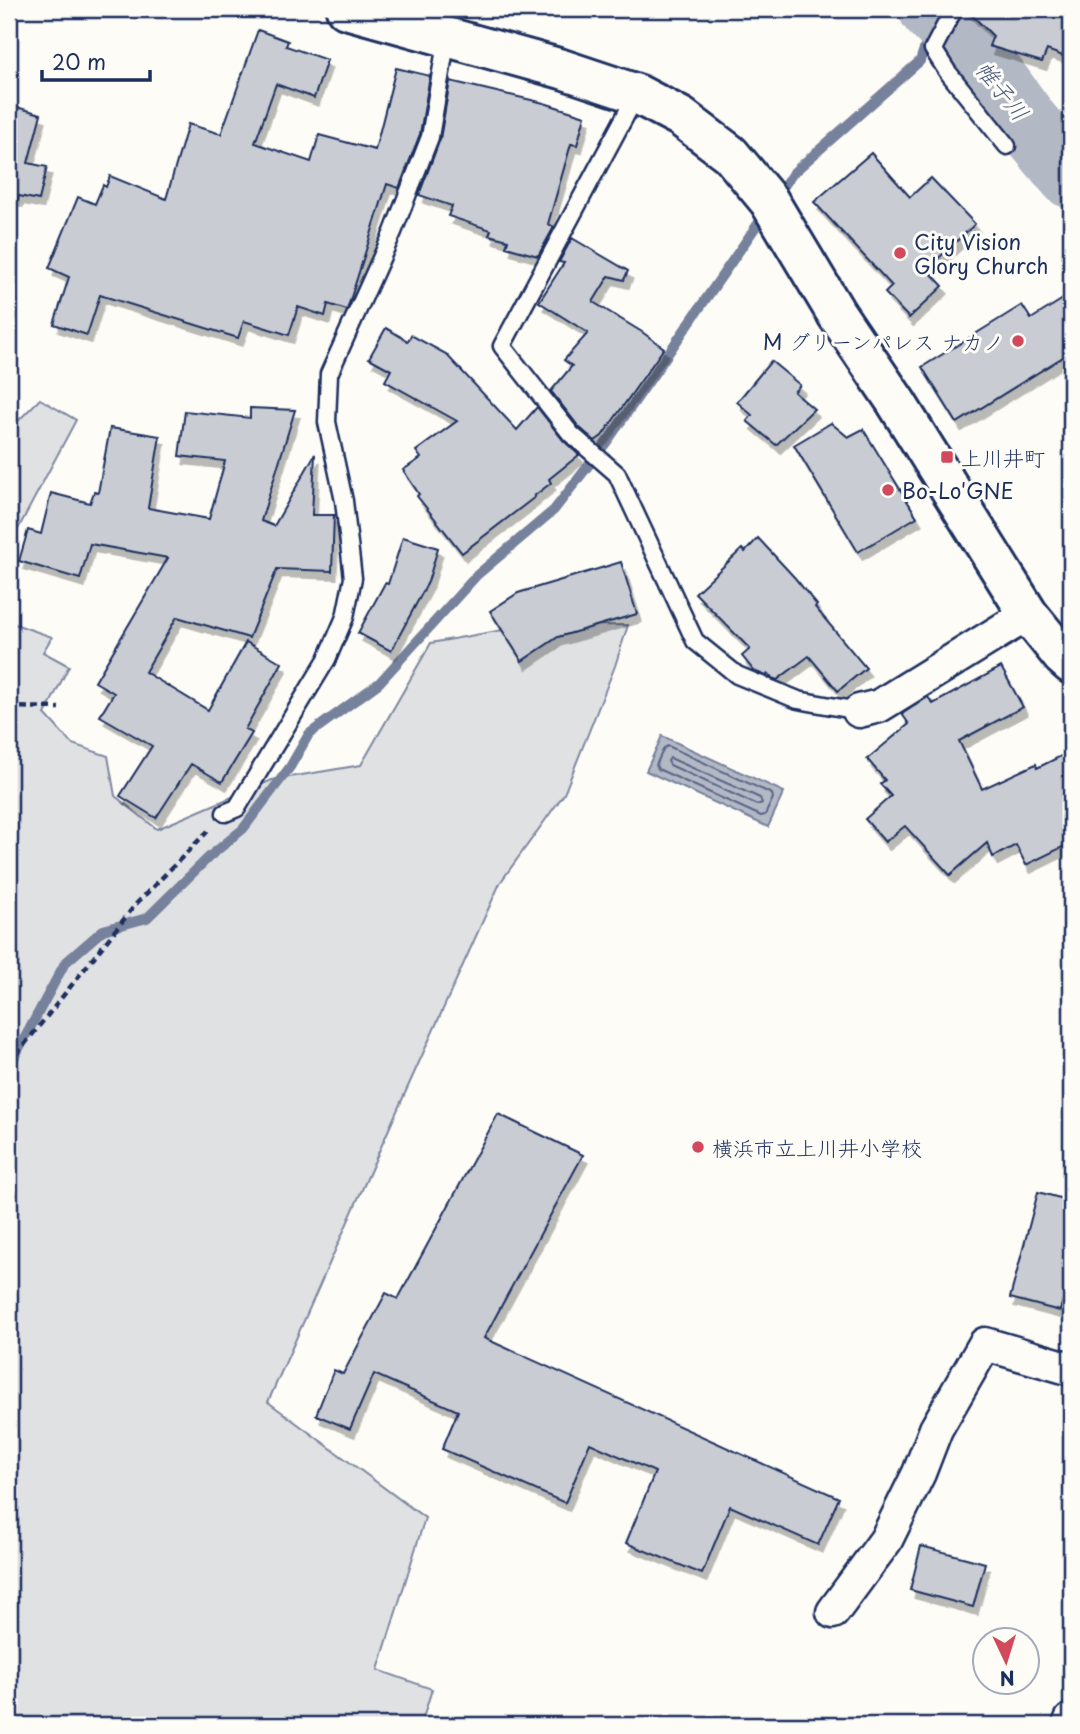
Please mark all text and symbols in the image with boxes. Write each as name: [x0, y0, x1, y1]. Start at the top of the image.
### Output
scale bar: [42, 38, 150, 82]
text: 20 m: [52, 45, 106, 77]
water label: 帷子川: [968, 52, 1038, 128]
place label: City Vision Glory Church: [914, 225, 1048, 281]
marker: City Vision Glory Church: [892, 245, 908, 261]
place label: M グリーンパレス ナカノ: [763, 325, 1004, 357]
marker: M グリーンパレス ナカノ: [1010, 333, 1026, 349]
place label: 上川井町: [961, 441, 1045, 473]
marker: 上川井町: [939, 449, 955, 465]
place label: Bo-Lo'GNE: [902, 474, 1014, 506]
marker: Bo-Lo'GNE: [880, 482, 896, 498]
place label: 横浜市立上川井小学校: [712, 1131, 922, 1163]
marker: 横浜市立上川井小学校: [690, 1139, 706, 1155]
north arrow: [972, 1626, 1042, 1696]
text: N: [999, 1664, 1016, 1693]

